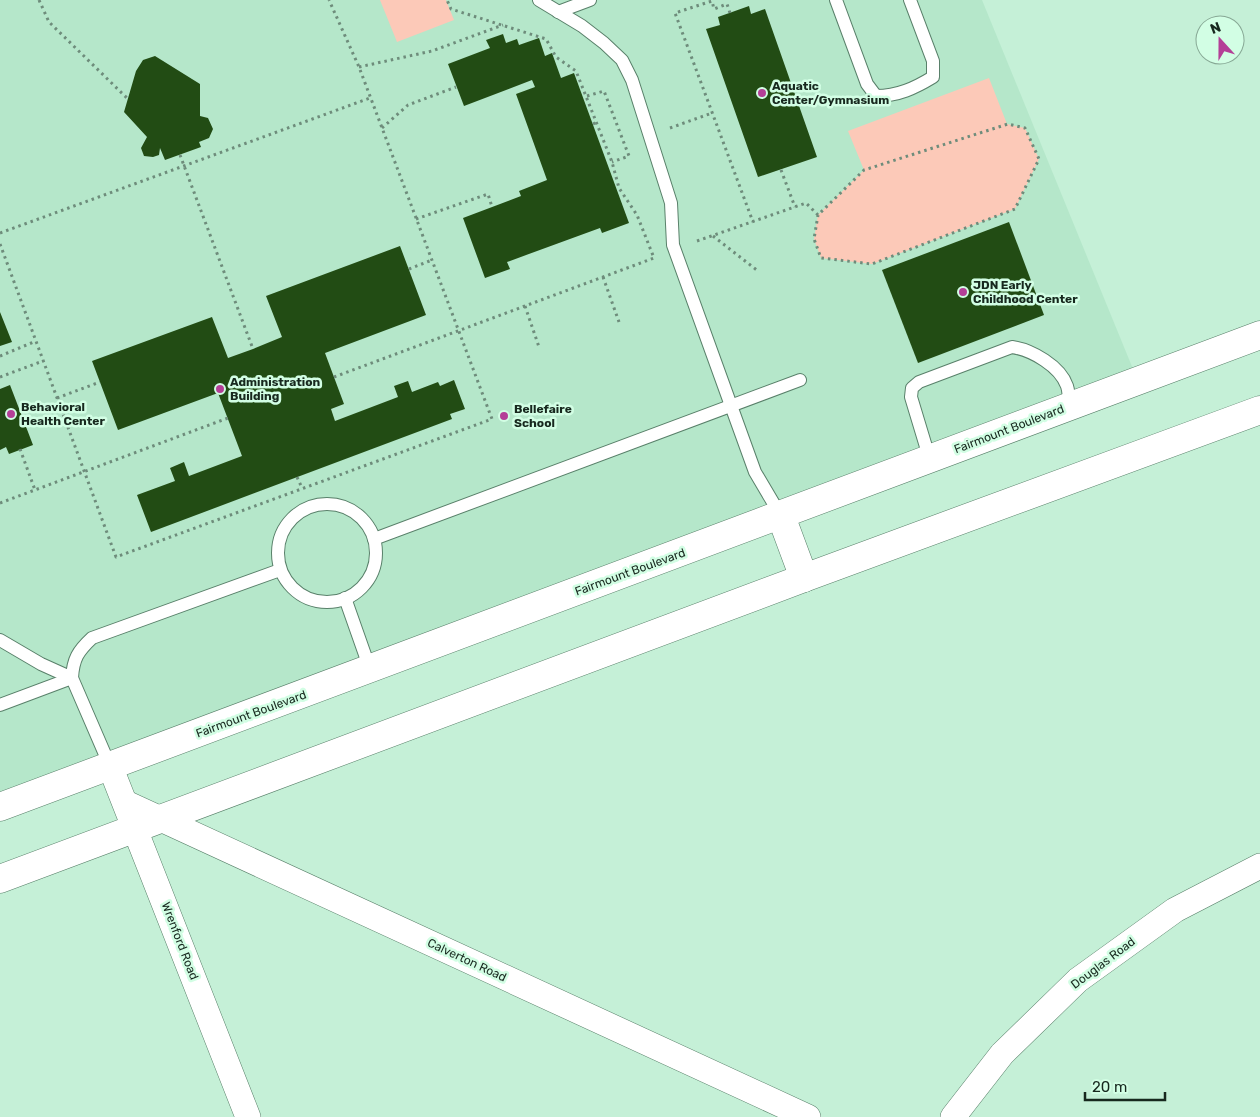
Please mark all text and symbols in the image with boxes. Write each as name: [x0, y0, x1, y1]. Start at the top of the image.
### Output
north arrow: [1195, 15, 1245, 65]
text: N: [1208, 19, 1223, 38]
place label: Aquatic Center/Gymnasium: [772, 79, 889, 107]
marker: Aquatic Center/Gymnasium: [756, 87, 768, 99]
place label: JDN Early Childhood Center: [973, 278, 1078, 306]
marker: JDN Early Childhood Center: [957, 286, 969, 298]
place label: Administration Building: [230, 375, 321, 403]
marker: Administration Building: [214, 383, 226, 395]
place label: Behavioral Health Center: [21, 400, 105, 428]
place label: Bellefaire School: [514, 402, 572, 430]
street label: Fairmount Boulevard: [952, 402, 1066, 456]
marker: Behavioral Health Center: [5, 408, 17, 420]
marker: Bellefaire School: [498, 410, 510, 422]
street label: Fairmount Boulevard: [573, 545, 687, 599]
street label: Fairmount Boulevard: [194, 687, 308, 741]
street label: Wrenford Road: [159, 900, 201, 982]
street label: Douglas Road: [1068, 934, 1138, 992]
street label: Calverton Road: [425, 936, 509, 984]
scale bar: [1085, 1070, 1165, 1102]
text: 20 m: [1092, 1078, 1127, 1096]

